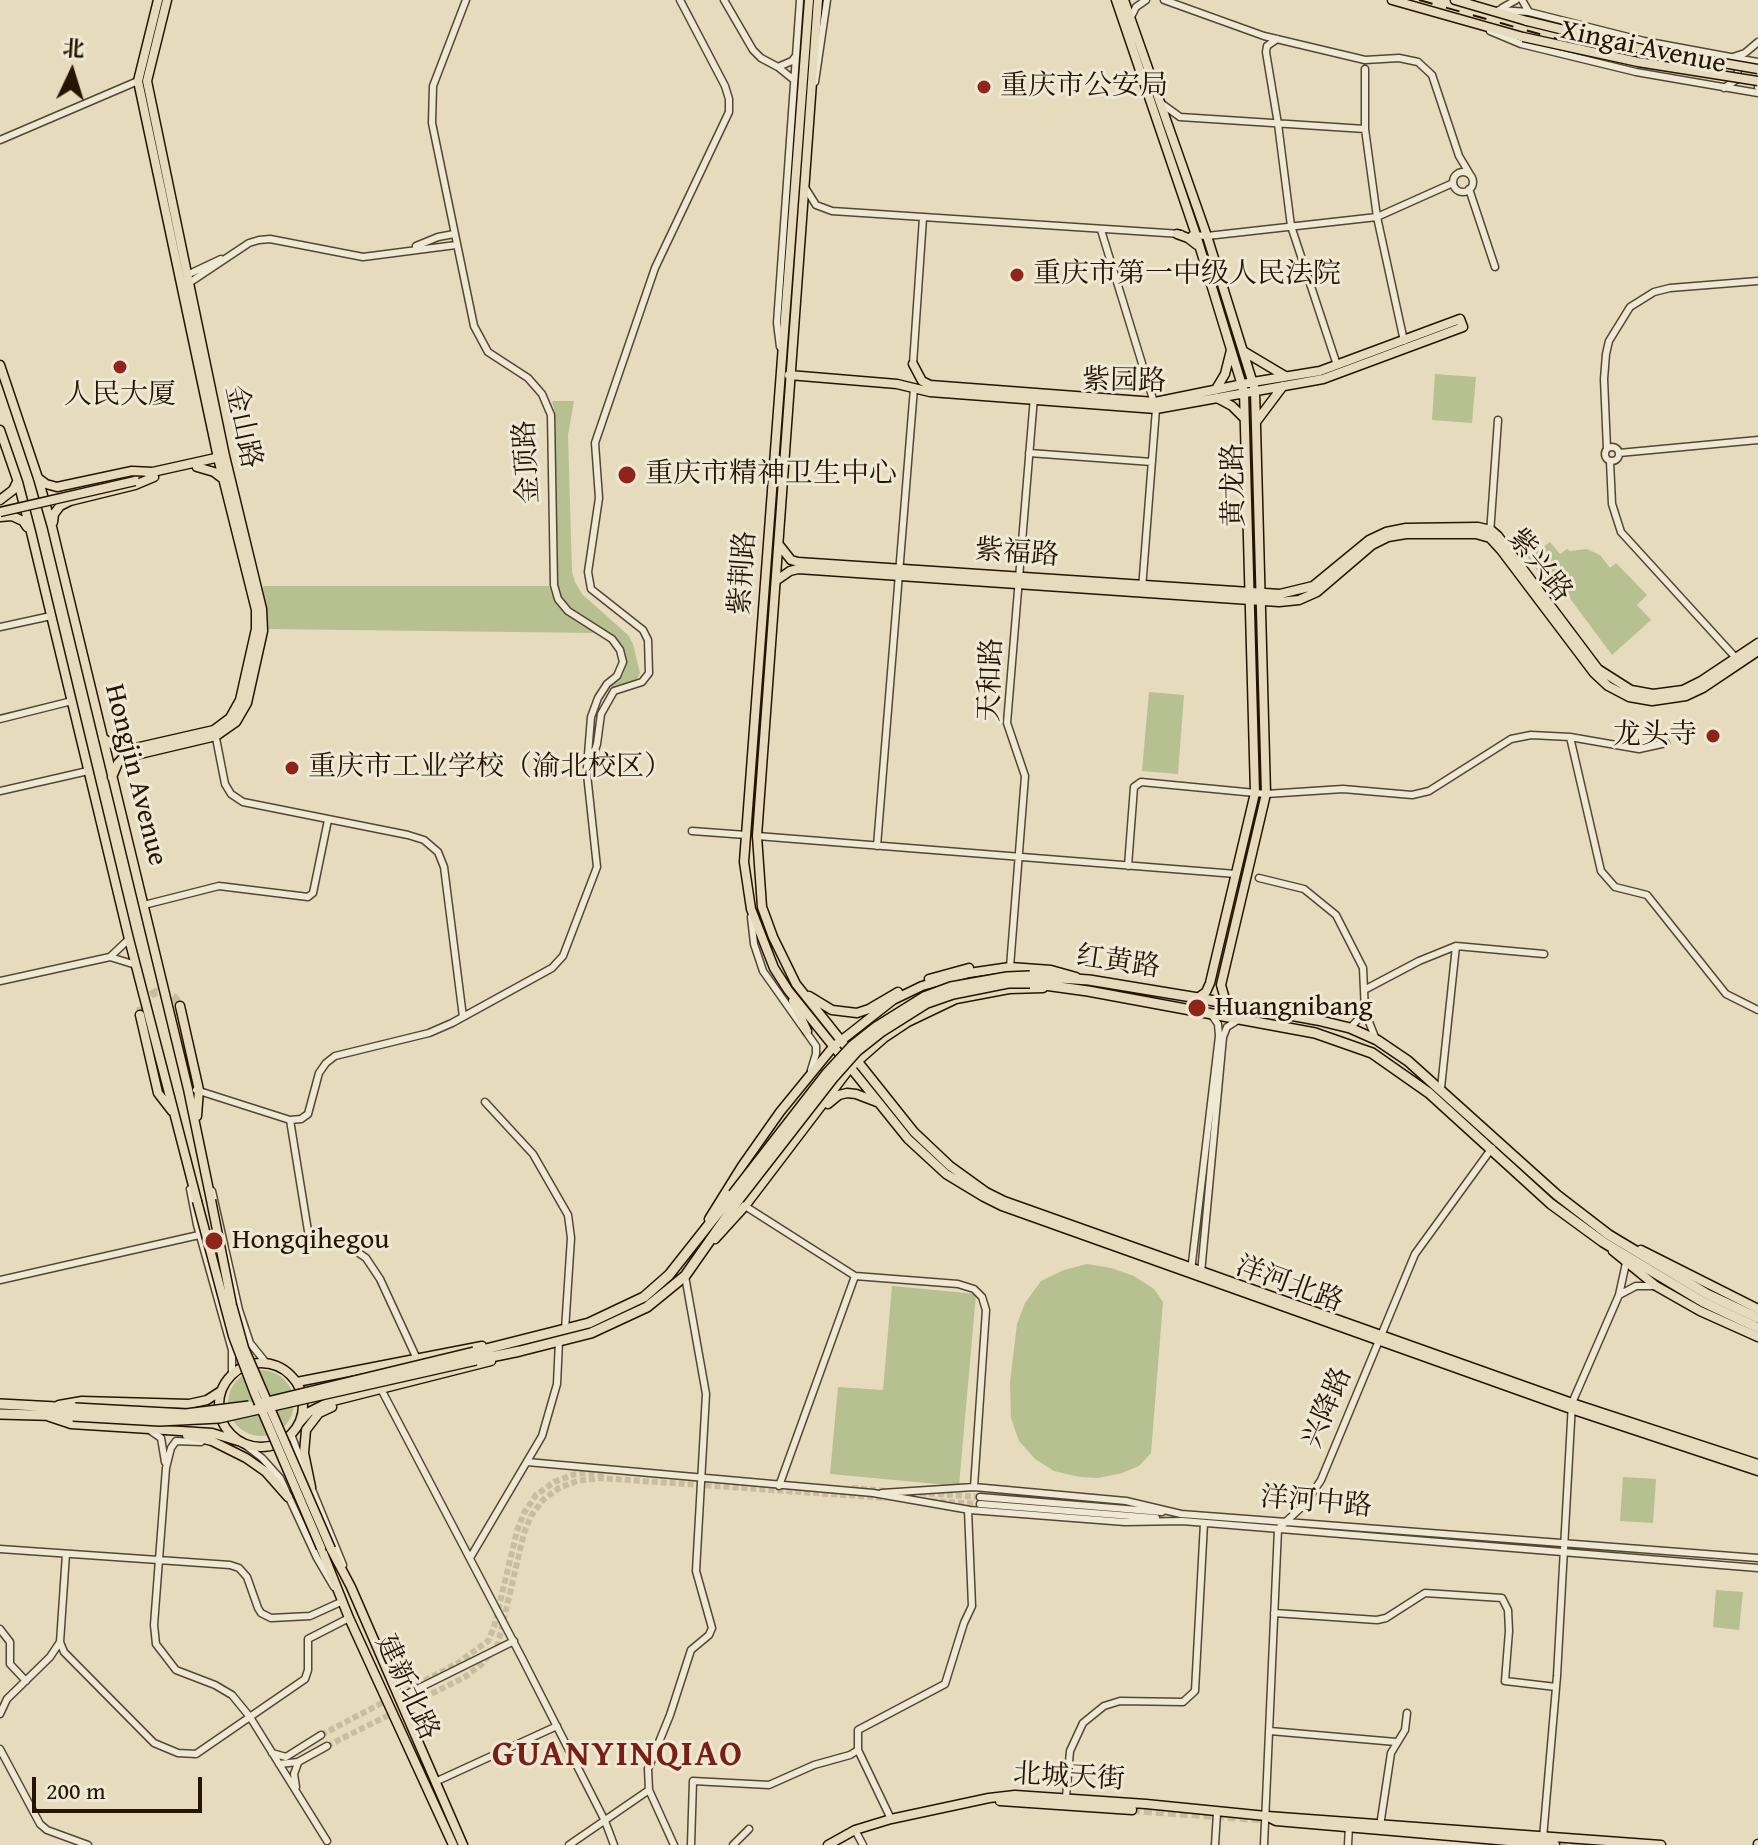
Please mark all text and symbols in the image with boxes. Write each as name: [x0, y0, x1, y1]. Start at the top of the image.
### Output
street label: Xingai Avenue: [1557, 14, 1729, 82]
text: 北: [62, 31, 86, 65]
north arrow: [32, 32, 112, 112]
place label: 重庆市公安局: [1000, 70, 1168, 104]
marker: 重庆市公安局: [975, 78, 993, 96]
place label: 重庆市第一中级人民法院: [1033, 258, 1341, 292]
marker: 重庆市第一中级人民法院: [1008, 266, 1026, 284]
marker: 人民大厦: [111, 358, 129, 376]
street label: 紫园路: [1082, 364, 1166, 400]
place label: 人民大厦: [64, 379, 176, 413]
street label: 金山路: [217, 382, 267, 472]
street label: 金顶路: [509, 419, 547, 505]
street label: 黄龙路: [1217, 443, 1253, 527]
place label: 重庆市精神卫生中心: [645, 458, 897, 492]
marker: 重庆市精神卫生中心: [616, 464, 638, 486]
street label: 紫兴路: [1500, 523, 1578, 609]
street label: 紫荆路: [724, 530, 764, 616]
street label: 紫福路: [974, 534, 1060, 574]
street label: 天和路: [974, 637, 1010, 723]
street label: Hongjin Avenue: [96, 681, 174, 869]
place label: 龙头寺: [1613, 719, 1697, 753]
marker: 龙头寺: [1704, 727, 1722, 745]
place label: 重庆市工业学校（渝北校区）: [308, 751, 672, 785]
marker: 重庆市工业学校（渝北校区）: [283, 759, 301, 777]
street label: 红黄路: [1074, 941, 1162, 985]
place label: Huangnibang: [1215, 991, 1373, 1025]
marker: Huangnibang: [1186, 997, 1208, 1019]
place label: Hongqihegou: [232, 1224, 389, 1258]
marker: Hongqihegou: [203, 1230, 225, 1252]
street label: 洋河北路: [1231, 1250, 1347, 1320]
street label: 兴降路: [1296, 1363, 1360, 1453]
street label: 洋河中路: [1259, 1481, 1373, 1525]
street label: 建新北路: [367, 1630, 445, 1746]
district label: GUANYINQIAO: [492, 1734, 744, 1778]
street label: 北城天街: [1012, 1758, 1126, 1798]
scale bar: [36, 1761, 206, 1811]
text: 200 m: [46, 1773, 106, 1808]

